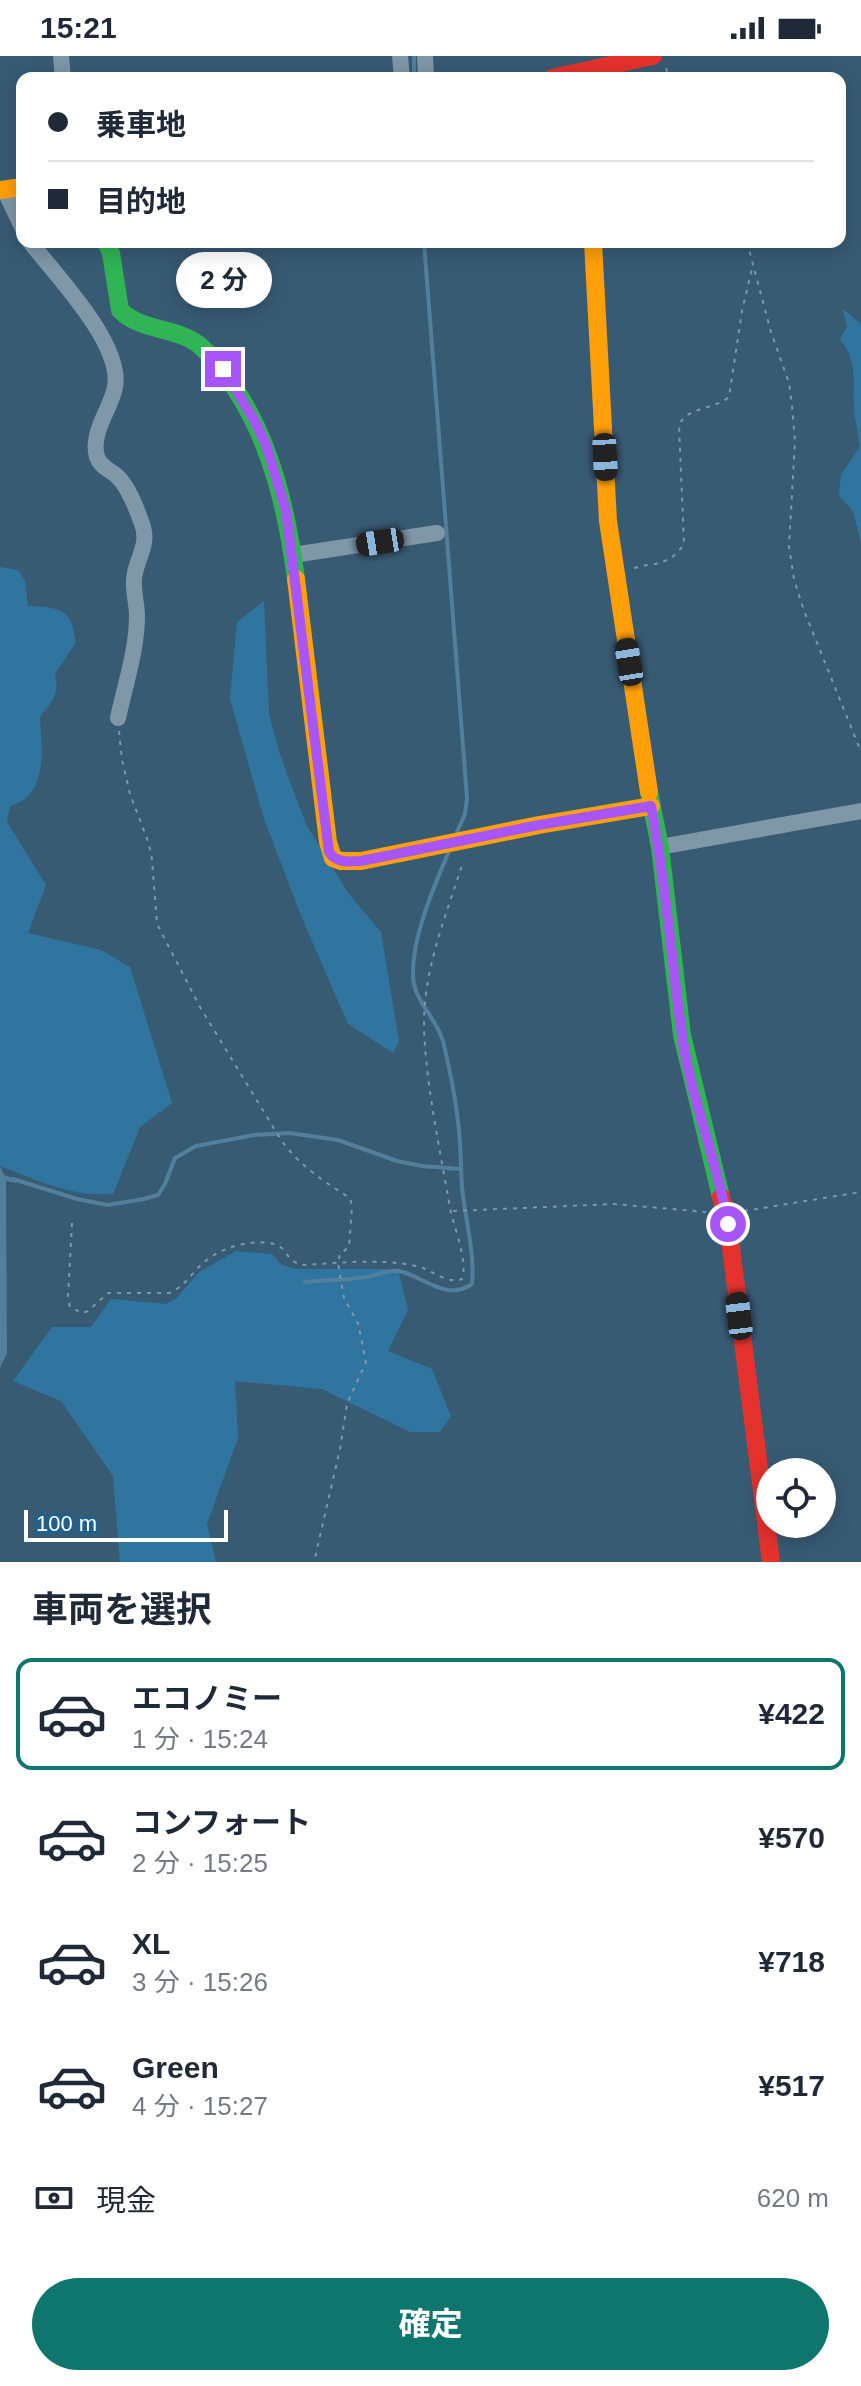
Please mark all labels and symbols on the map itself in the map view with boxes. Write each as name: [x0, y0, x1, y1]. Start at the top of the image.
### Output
callout: 2 分: [175, 253, 271, 309]
route end: [205, 351, 241, 387]
car: [592, 432, 618, 482]
car: [354, 526, 406, 558]
car: [613, 636, 645, 688]
route start: [710, 1206, 746, 1242]
car: [724, 1291, 754, 1341]
scale bar: [24, 1506, 228, 1542]

